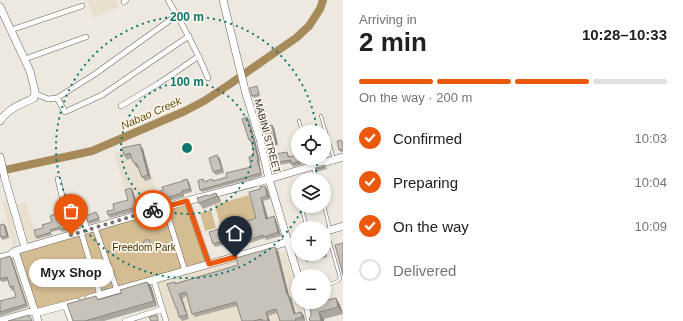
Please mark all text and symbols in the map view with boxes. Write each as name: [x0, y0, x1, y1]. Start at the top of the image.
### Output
text: 200 m: [170, 10, 204, 24]
text: Arriving in: [359, 12, 417, 27]
text: 10:28–10:33: [582, 26, 667, 43]
text: 2 min: [359, 27, 427, 57]
text: 100 m: [170, 75, 204, 89]
text: On the way · 200 m: [359, 90, 472, 105]
water label: Nabao Creek: [119, 94, 183, 132]
street label: MABINI STREET: [252, 98, 283, 175]
map controls: [291, 125, 331, 309]
button: locate: [291, 125, 331, 165]
icon: check: [359, 127, 381, 149]
text: Confirmed: [393, 130, 462, 147]
text: 10:03: [634, 131, 667, 146]
centre of rings: [180, 141, 194, 155]
icon: check: [359, 171, 381, 193]
button: layers: [291, 173, 331, 213]
text: Preparing: [393, 174, 458, 191]
text: 10:04: [634, 175, 667, 190]
courier: [133, 190, 173, 230]
pin: [54, 194, 88, 235]
icon: bike: [142, 199, 164, 221]
icon: bag: [60, 200, 82, 222]
icon: check: [359, 215, 381, 237]
pin: [218, 216, 252, 257]
text: On the way: [393, 218, 469, 235]
text: 10:09: [634, 219, 667, 234]
button: +: [291, 221, 331, 261]
icon: home: [224, 222, 246, 244]
park label: Freedom Park: [112, 242, 177, 253]
callout: Myx Shop: [29, 259, 113, 287]
text: Delivered: [393, 262, 456, 279]
text: Myx Shop: [40, 265, 102, 280]
button: −: [291, 269, 331, 309]

